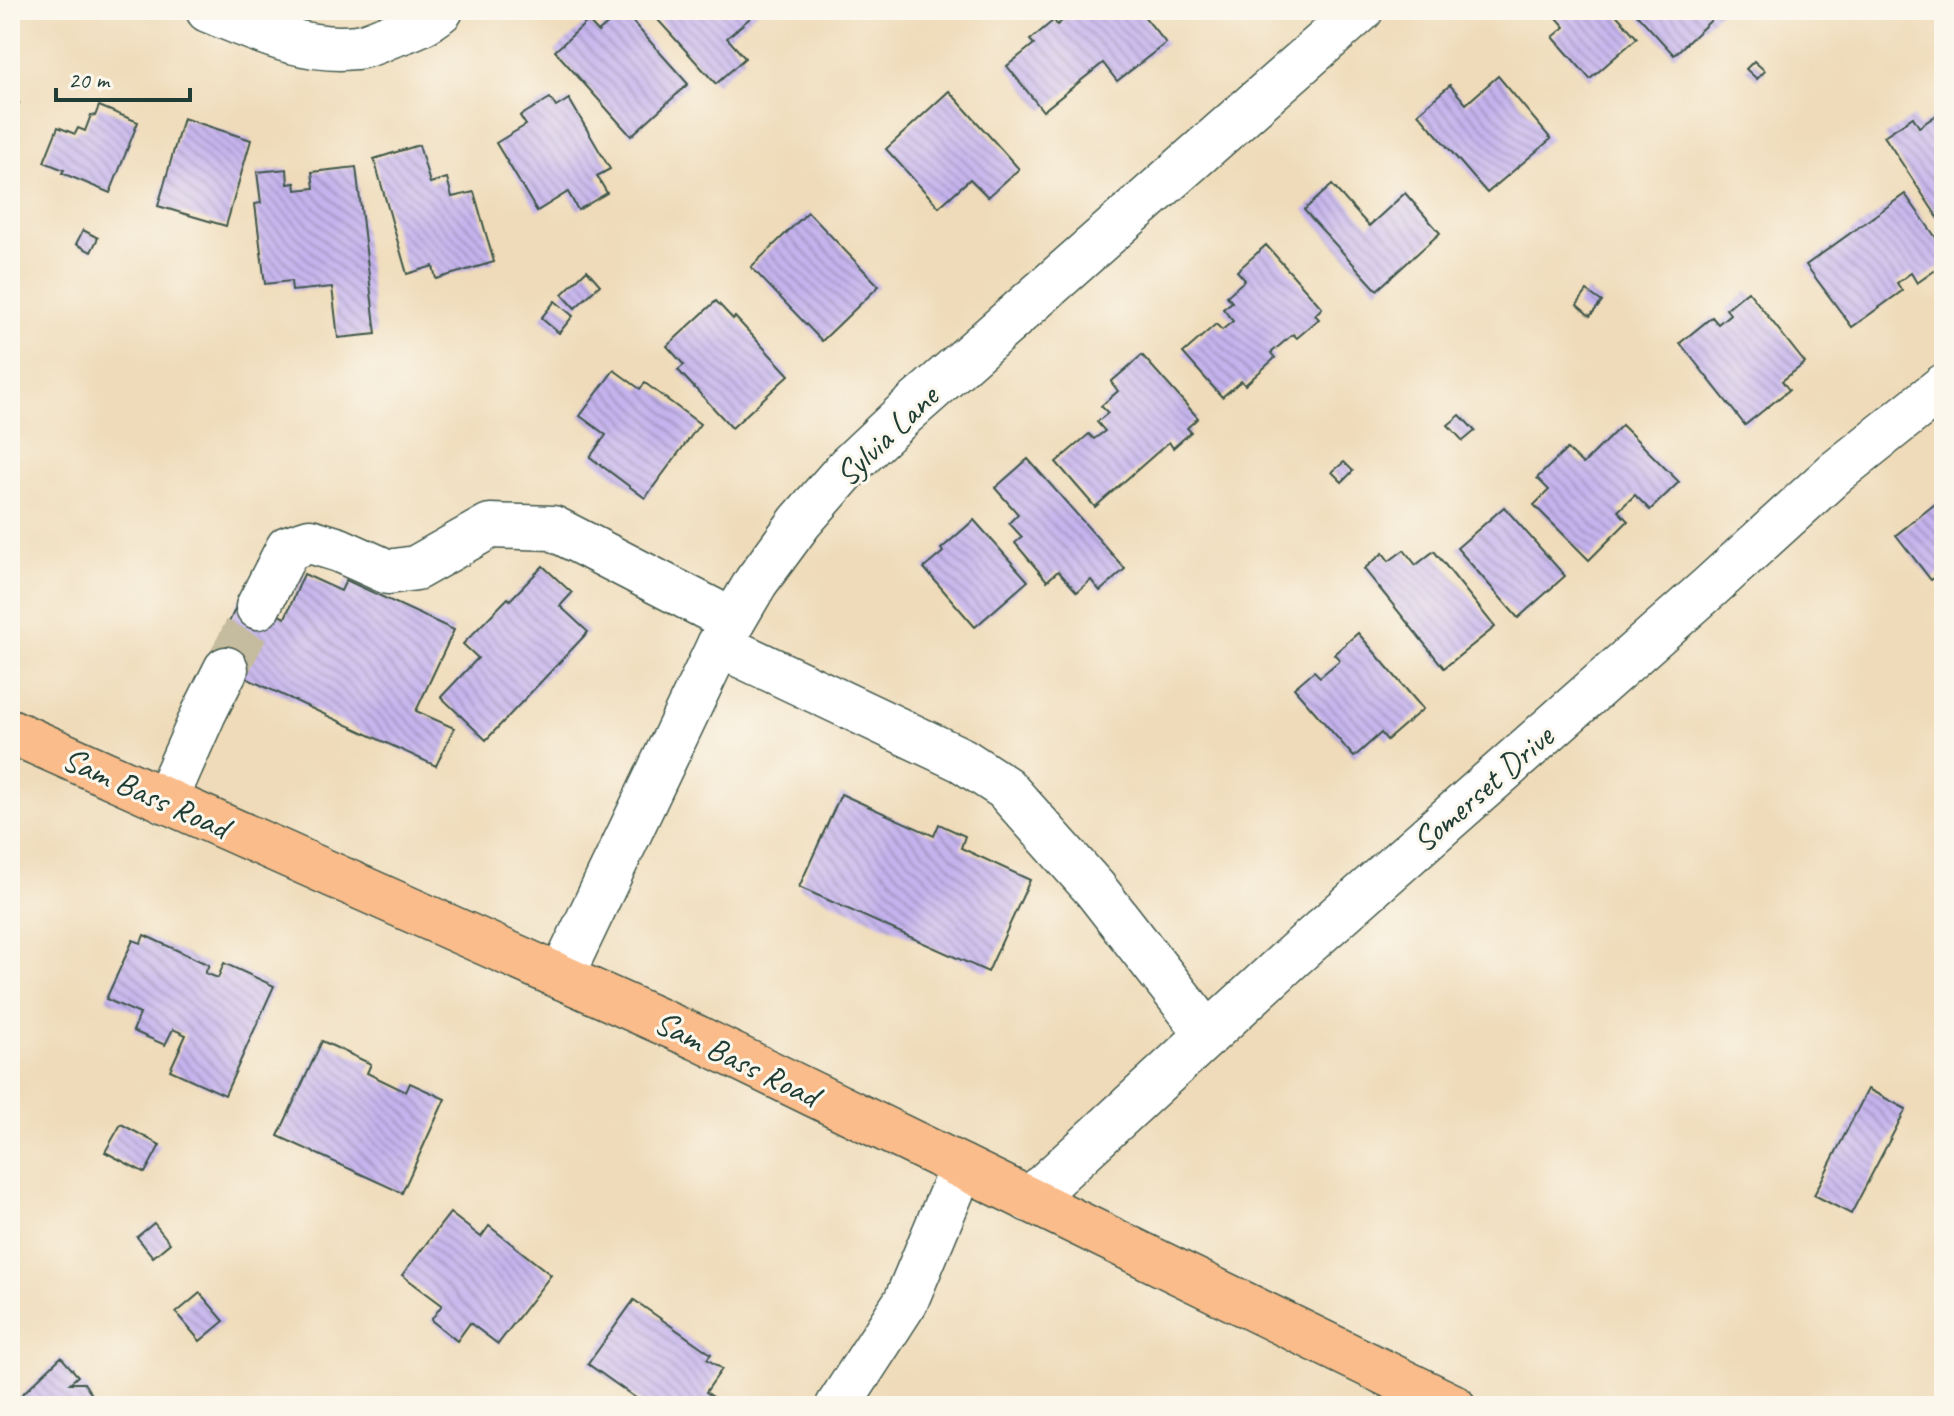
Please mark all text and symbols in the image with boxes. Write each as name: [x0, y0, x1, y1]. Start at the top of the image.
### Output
scale bar: [56, 52, 190, 102]
text: 20 m: [68, 65, 111, 95]
street label: Sylvia Lane: [826, 374, 949, 495]
street label: Somerset Drive: [1403, 714, 1563, 861]
street label: Sam Bass Road: [56, 737, 240, 850]
street label: Sam Bass Road: [648, 1000, 830, 1119]

